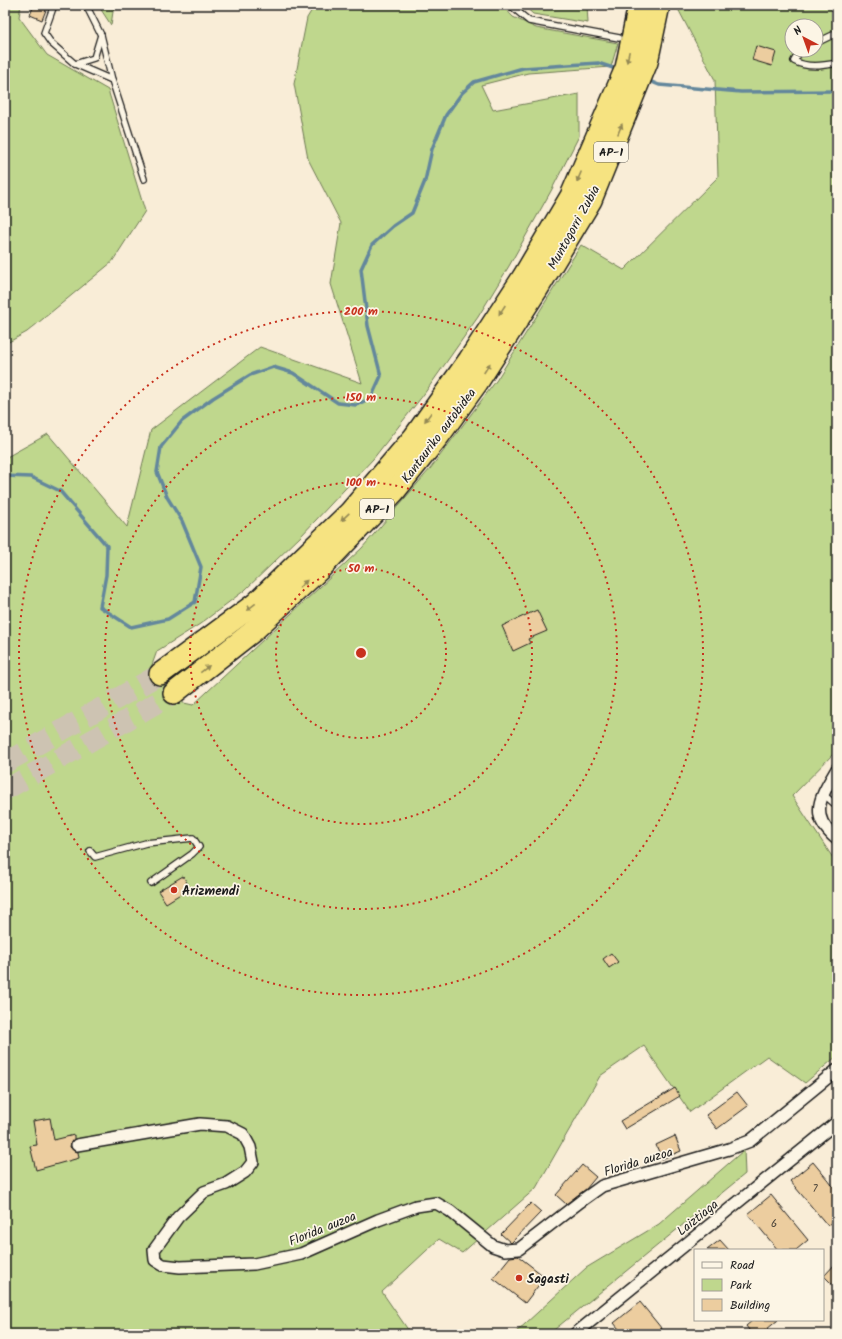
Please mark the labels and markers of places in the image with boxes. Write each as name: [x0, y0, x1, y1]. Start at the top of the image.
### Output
centre of rings: [354, 646, 368, 660]
place label: Arizmendi: [182, 881, 240, 902]
marker: Arizmendi: [169, 885, 179, 895]
place label: Sagasti: [527, 1269, 570, 1290]
marker: Sagasti: [514, 1273, 524, 1283]

